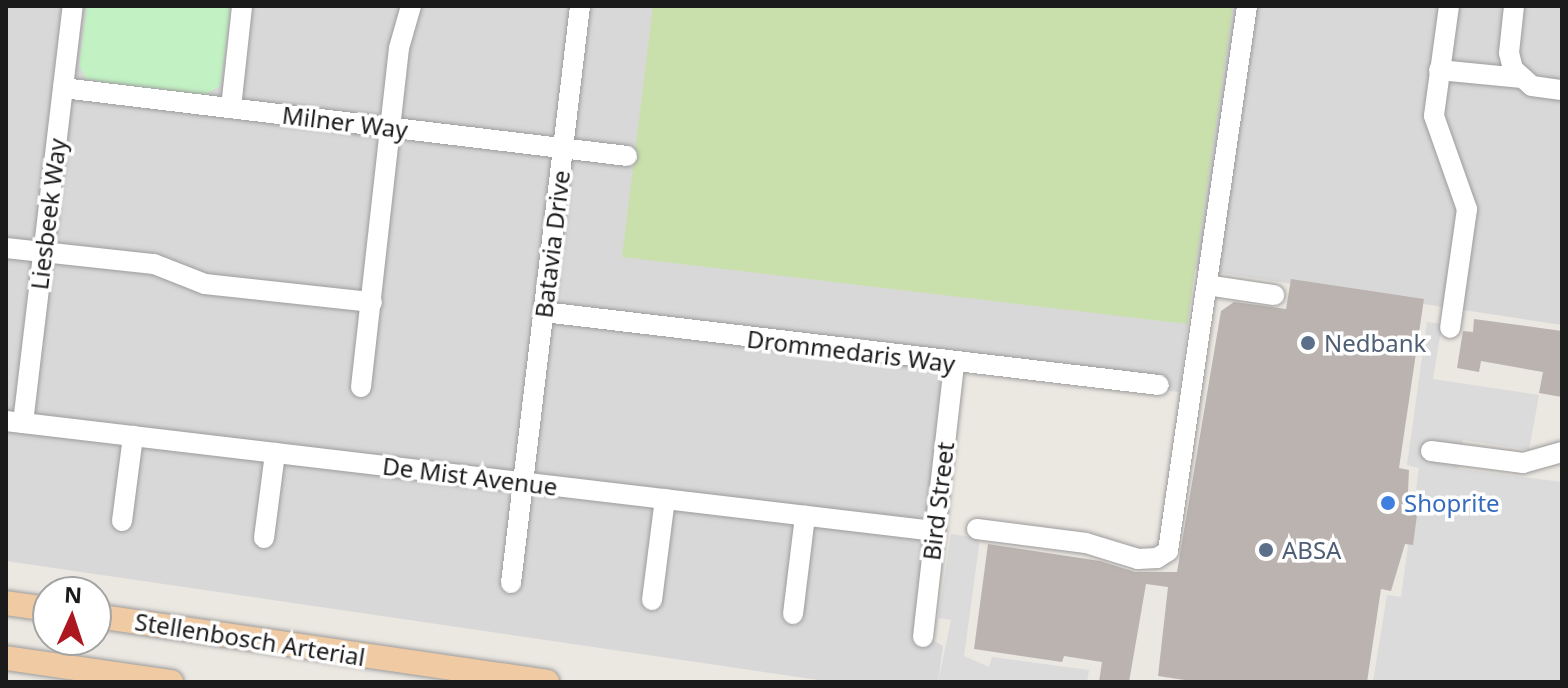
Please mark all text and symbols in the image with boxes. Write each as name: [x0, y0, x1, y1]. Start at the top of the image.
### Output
street label: Milner Way: [281, 100, 409, 144]
street label: Liesbeek Way: [24, 137, 72, 291]
street label: Batavia Drive: [529, 168, 575, 320]
street label: Drommedaris Way: [745, 324, 957, 378]
place label: Nedbank: [1324, 329, 1426, 357]
marker: Nedbank: [1299, 334, 1317, 352]
street label: Bird Street: [916, 440, 960, 562]
street label: De Mist Avenue: [381, 451, 559, 501]
place label: Shoprite: [1404, 489, 1500, 517]
marker: Shoprite: [1379, 494, 1397, 512]
place label: ABSA: [1282, 536, 1341, 564]
marker: ABSA: [1257, 541, 1275, 559]
north arrow: [32, 576, 112, 656]
text: N: [63, 579, 83, 609]
street label: Stellenbosch Arterial: [133, 607, 367, 671]

